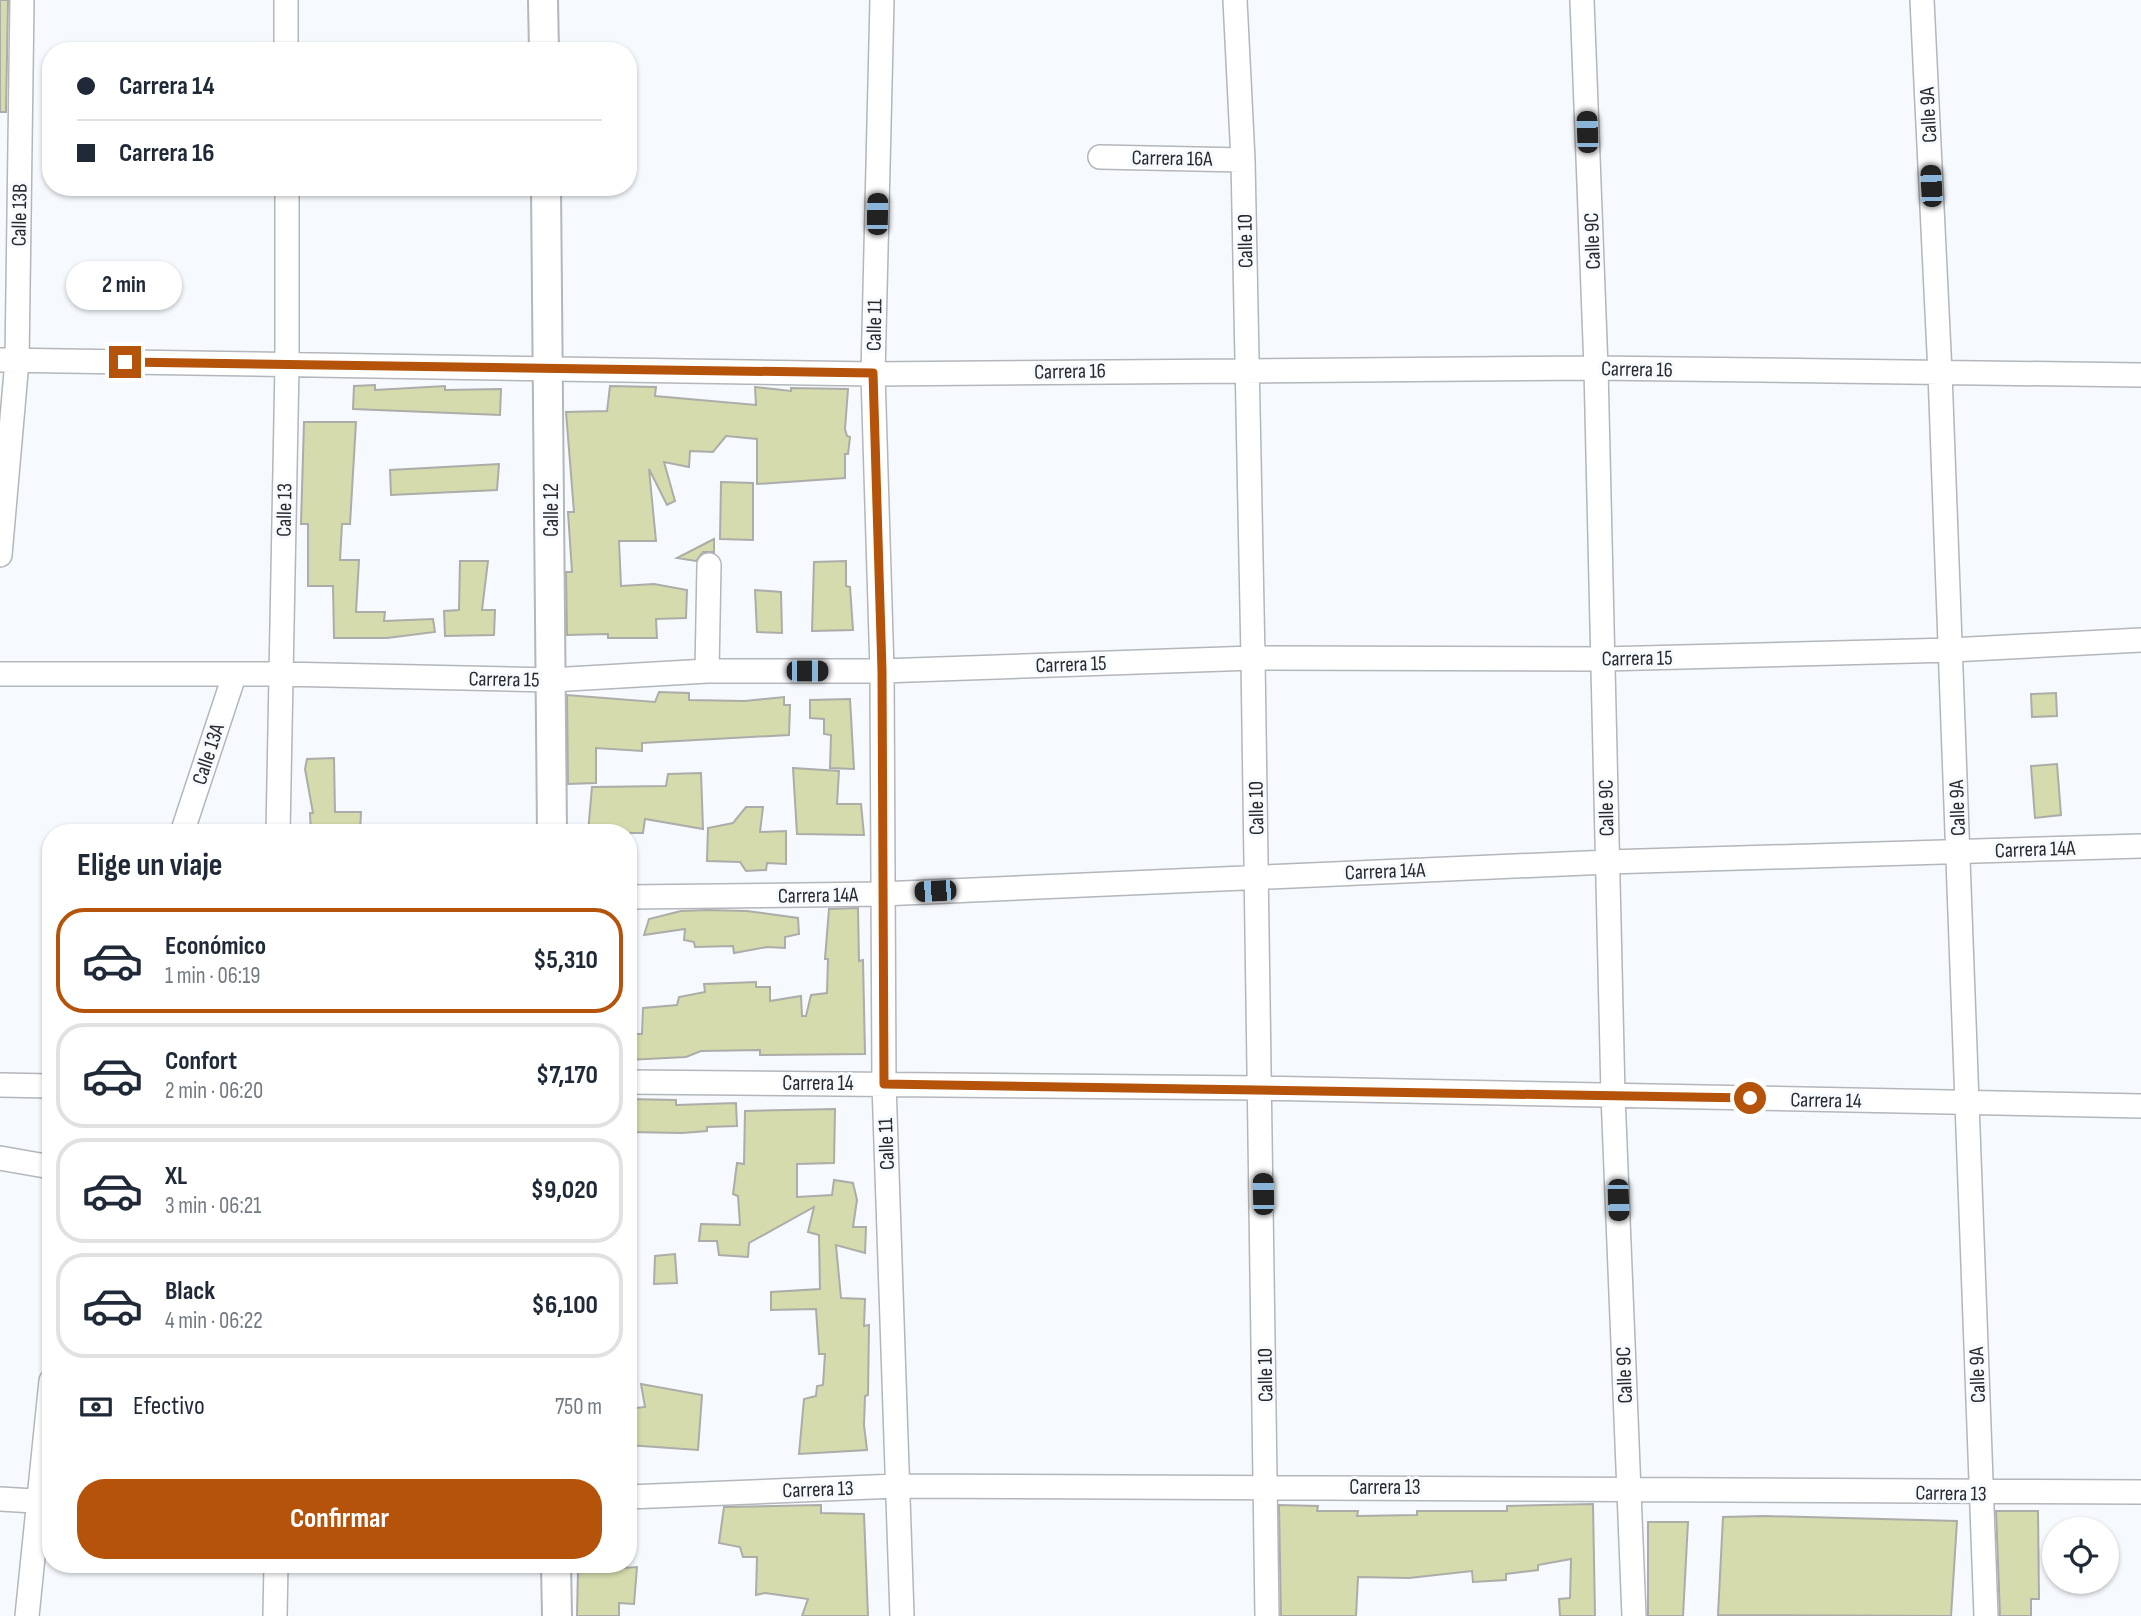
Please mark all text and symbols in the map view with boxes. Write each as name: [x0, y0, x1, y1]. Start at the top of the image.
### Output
text: Carrera 14: [119, 71, 214, 102]
street label: Calle 9A: [1915, 85, 1942, 143]
car: [1576, 111, 1599, 153]
text: Carrera 16: [119, 138, 214, 169]
street label: Carrera 16A: [1131, 145, 1214, 172]
car: [1920, 164, 1943, 208]
street label: Calle 13B: [6, 183, 33, 247]
car: [867, 193, 888, 235]
street label: Calle 9C: [1579, 212, 1606, 270]
street label: Calle 10: [1233, 214, 1258, 268]
callout: 2 min: [67, 260, 183, 310]
text: 2 min: [102, 271, 146, 299]
street label: Calle 11: [862, 298, 887, 351]
route end: [109, 346, 141, 378]
street label: Carrera 16: [1601, 356, 1673, 383]
street label: Carrera 16: [1034, 358, 1106, 385]
street label: Calle 13: [272, 483, 297, 537]
street label: Calle 12: [539, 483, 564, 537]
street label: Carrera 15: [1601, 645, 1673, 672]
street label: Carrera 15: [1035, 651, 1107, 678]
car: [787, 661, 829, 682]
street label: Carrera 15: [468, 666, 540, 693]
street label: Calle 13A: [187, 720, 230, 788]
street label: Calle 9C: [1594, 779, 1619, 837]
street label: Calle 9A: [1944, 779, 1971, 836]
street label: Calle 10: [1244, 781, 1269, 835]
street label: Carrera 14A: [1994, 836, 2077, 863]
text: Elige un viaje: [77, 846, 222, 885]
street label: Carrera 14A: [1344, 858, 1427, 885]
car: [914, 879, 957, 903]
street label: Carrera 14A: [778, 882, 859, 909]
icon: car: [81, 929, 144, 992]
text: Económico: [165, 931, 266, 962]
text: $5,310: [533, 945, 598, 976]
text: 1 min · 06:19: [165, 962, 260, 990]
icon: car: [81, 1044, 144, 1107]
text: Confort: [165, 1046, 237, 1077]
text: $7,170: [536, 1060, 598, 1091]
street label: Carrera 14: [782, 1071, 854, 1096]
text: 2 min · 06:20: [165, 1077, 263, 1105]
route start: [1734, 1082, 1766, 1114]
street label: Carrera 14: [1790, 1087, 1862, 1114]
street label: Calle 11: [873, 1117, 900, 1171]
icon: car: [81, 1159, 144, 1222]
text: XL: [165, 1161, 187, 1192]
car: [1253, 1173, 1274, 1215]
text: $9,020: [531, 1175, 598, 1206]
car: [1607, 1179, 1630, 1221]
text: 3 min · 06:21: [165, 1192, 261, 1220]
icon: car: [81, 1274, 144, 1337]
text: Black: [165, 1276, 215, 1307]
text: $6,100: [532, 1290, 598, 1321]
text: 4 min · 06:22: [165, 1307, 263, 1335]
street label: Calle 9C: [1611, 1346, 1638, 1404]
street label: Calle 9A: [1964, 1346, 1991, 1403]
street label: Calle 10: [1253, 1348, 1278, 1402]
icon: cash: [77, 1388, 115, 1426]
text: Efectivo: [133, 1391, 205, 1422]
text: 750 m: [555, 1393, 602, 1421]
street label: Carrera 13: [1349, 1475, 1421, 1500]
street label: Carrera 13: [782, 1476, 854, 1503]
button: Confirmar: [77, 1479, 602, 1559]
street label: Carrera 13: [1915, 1480, 1987, 1507]
map controls: [2042, 1517, 2119, 1594]
button: locate: [2042, 1517, 2119, 1594]

